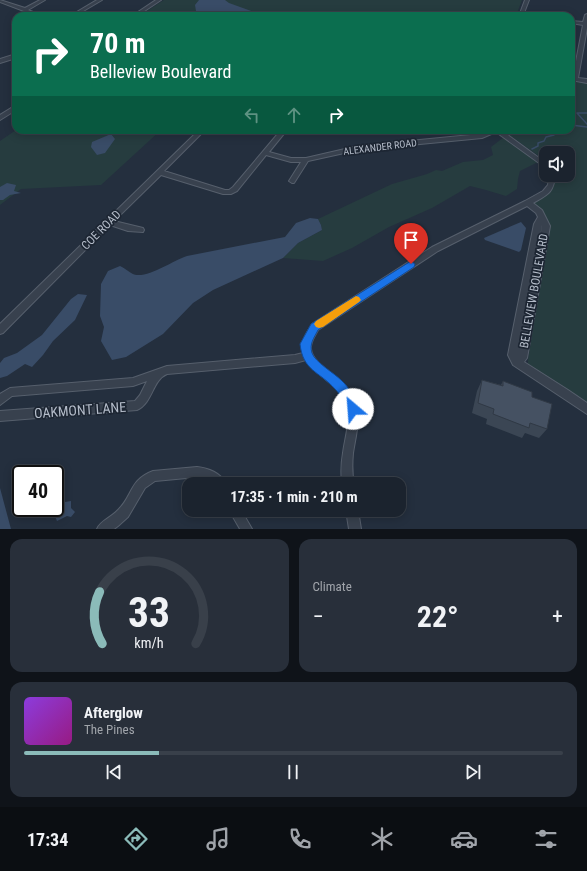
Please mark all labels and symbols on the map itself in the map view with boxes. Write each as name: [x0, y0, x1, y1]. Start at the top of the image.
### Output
street label: ALEXANDER ROAD: [343, 137, 418, 157]
street label: COE ROAD: [78, 207, 124, 253]
pin: [394, 223, 428, 264]
street label: BELLEVIEW BOULEVARD: [517, 232, 551, 349]
position arrow: [332, 388, 374, 430]
street label: OAKMONT LANE: [33, 399, 127, 421]
speed limit sign: 40: [12, 465, 64, 517]

